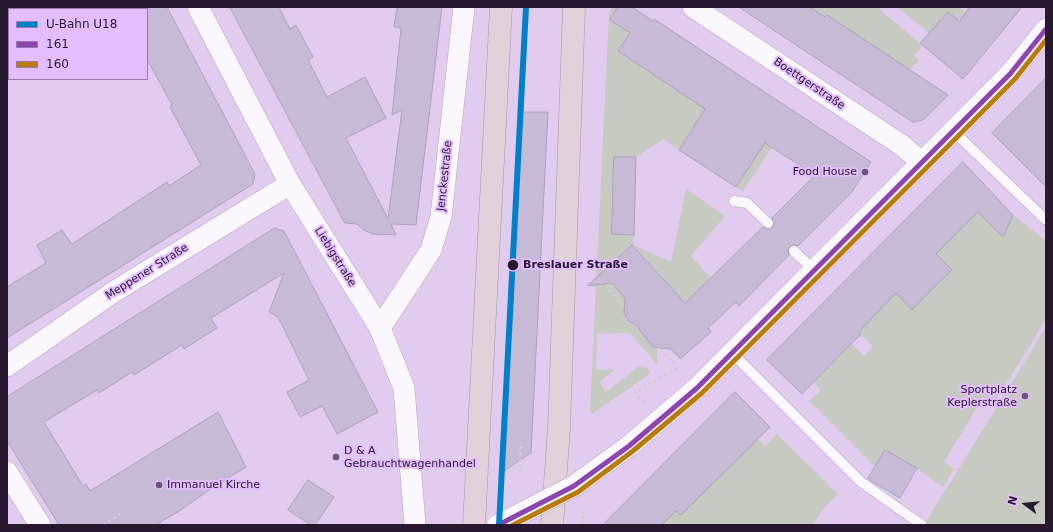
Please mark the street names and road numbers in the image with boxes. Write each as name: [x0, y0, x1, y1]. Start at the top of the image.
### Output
street label: Boettgerstraße: [771, 55, 847, 113]
street label: Jenckestraße: [435, 140, 455, 212]
street label: Liebigstraße: [311, 225, 359, 289]
street label: Meppener Straße: [103, 241, 191, 303]

